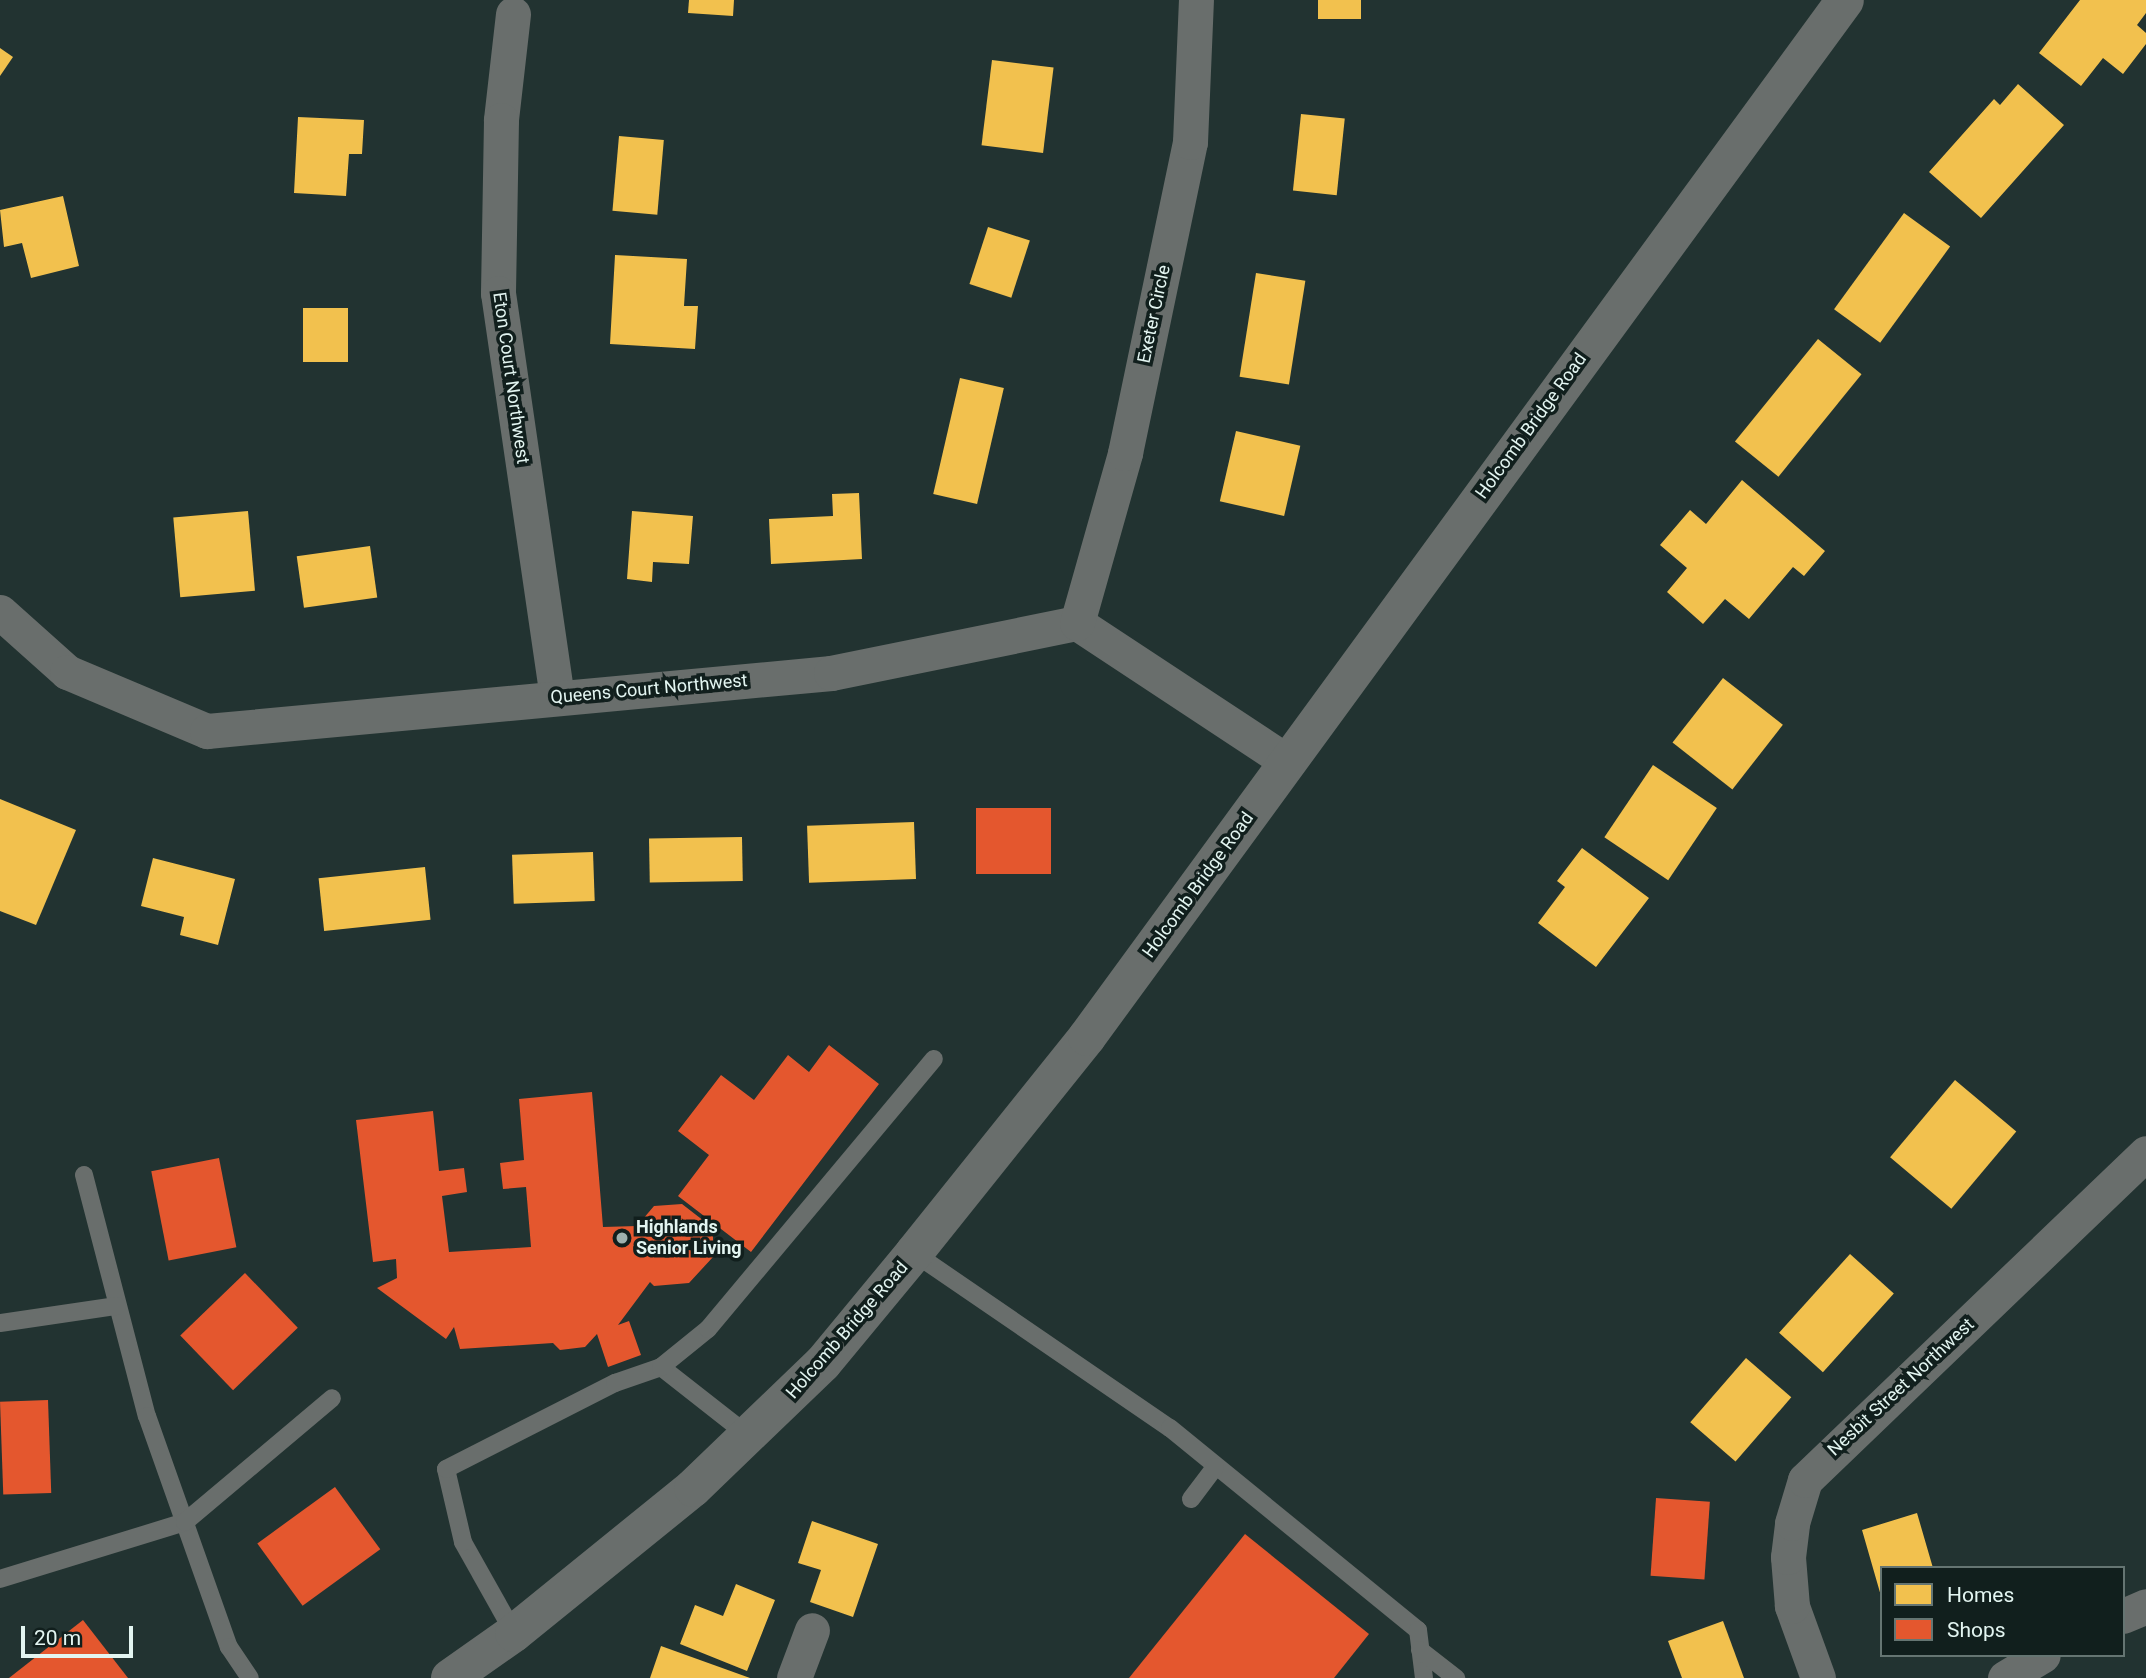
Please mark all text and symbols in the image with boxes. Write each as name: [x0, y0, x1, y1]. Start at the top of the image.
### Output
street label: Exeter Circle: [1133, 263, 1175, 365]
street label: Eton Court Northwest: [488, 291, 534, 465]
street label: Holcomb Bridge Road: [1471, 349, 1591, 503]
street label: Queens Court Northwest: [550, 670, 748, 708]
street label: Holcomb Bridge Road: [1138, 808, 1258, 962]
place label: Highlands Senior Living: [636, 1217, 742, 1260]
marker: Highlands Senior Living: [614, 1230, 630, 1246]
street label: Holcomb Bridge Road: [782, 1257, 912, 1403]
street label: Nesbit Street Northwest: [1823, 1314, 1979, 1460]
legend: [1880, 1566, 2125, 1657]
text: Homes: [1947, 1583, 2014, 1607]
scale bar: [24, 1612, 136, 1656]
text: Shops: [1947, 1618, 2006, 1642]
text: 20 m: [34, 1626, 81, 1650]

